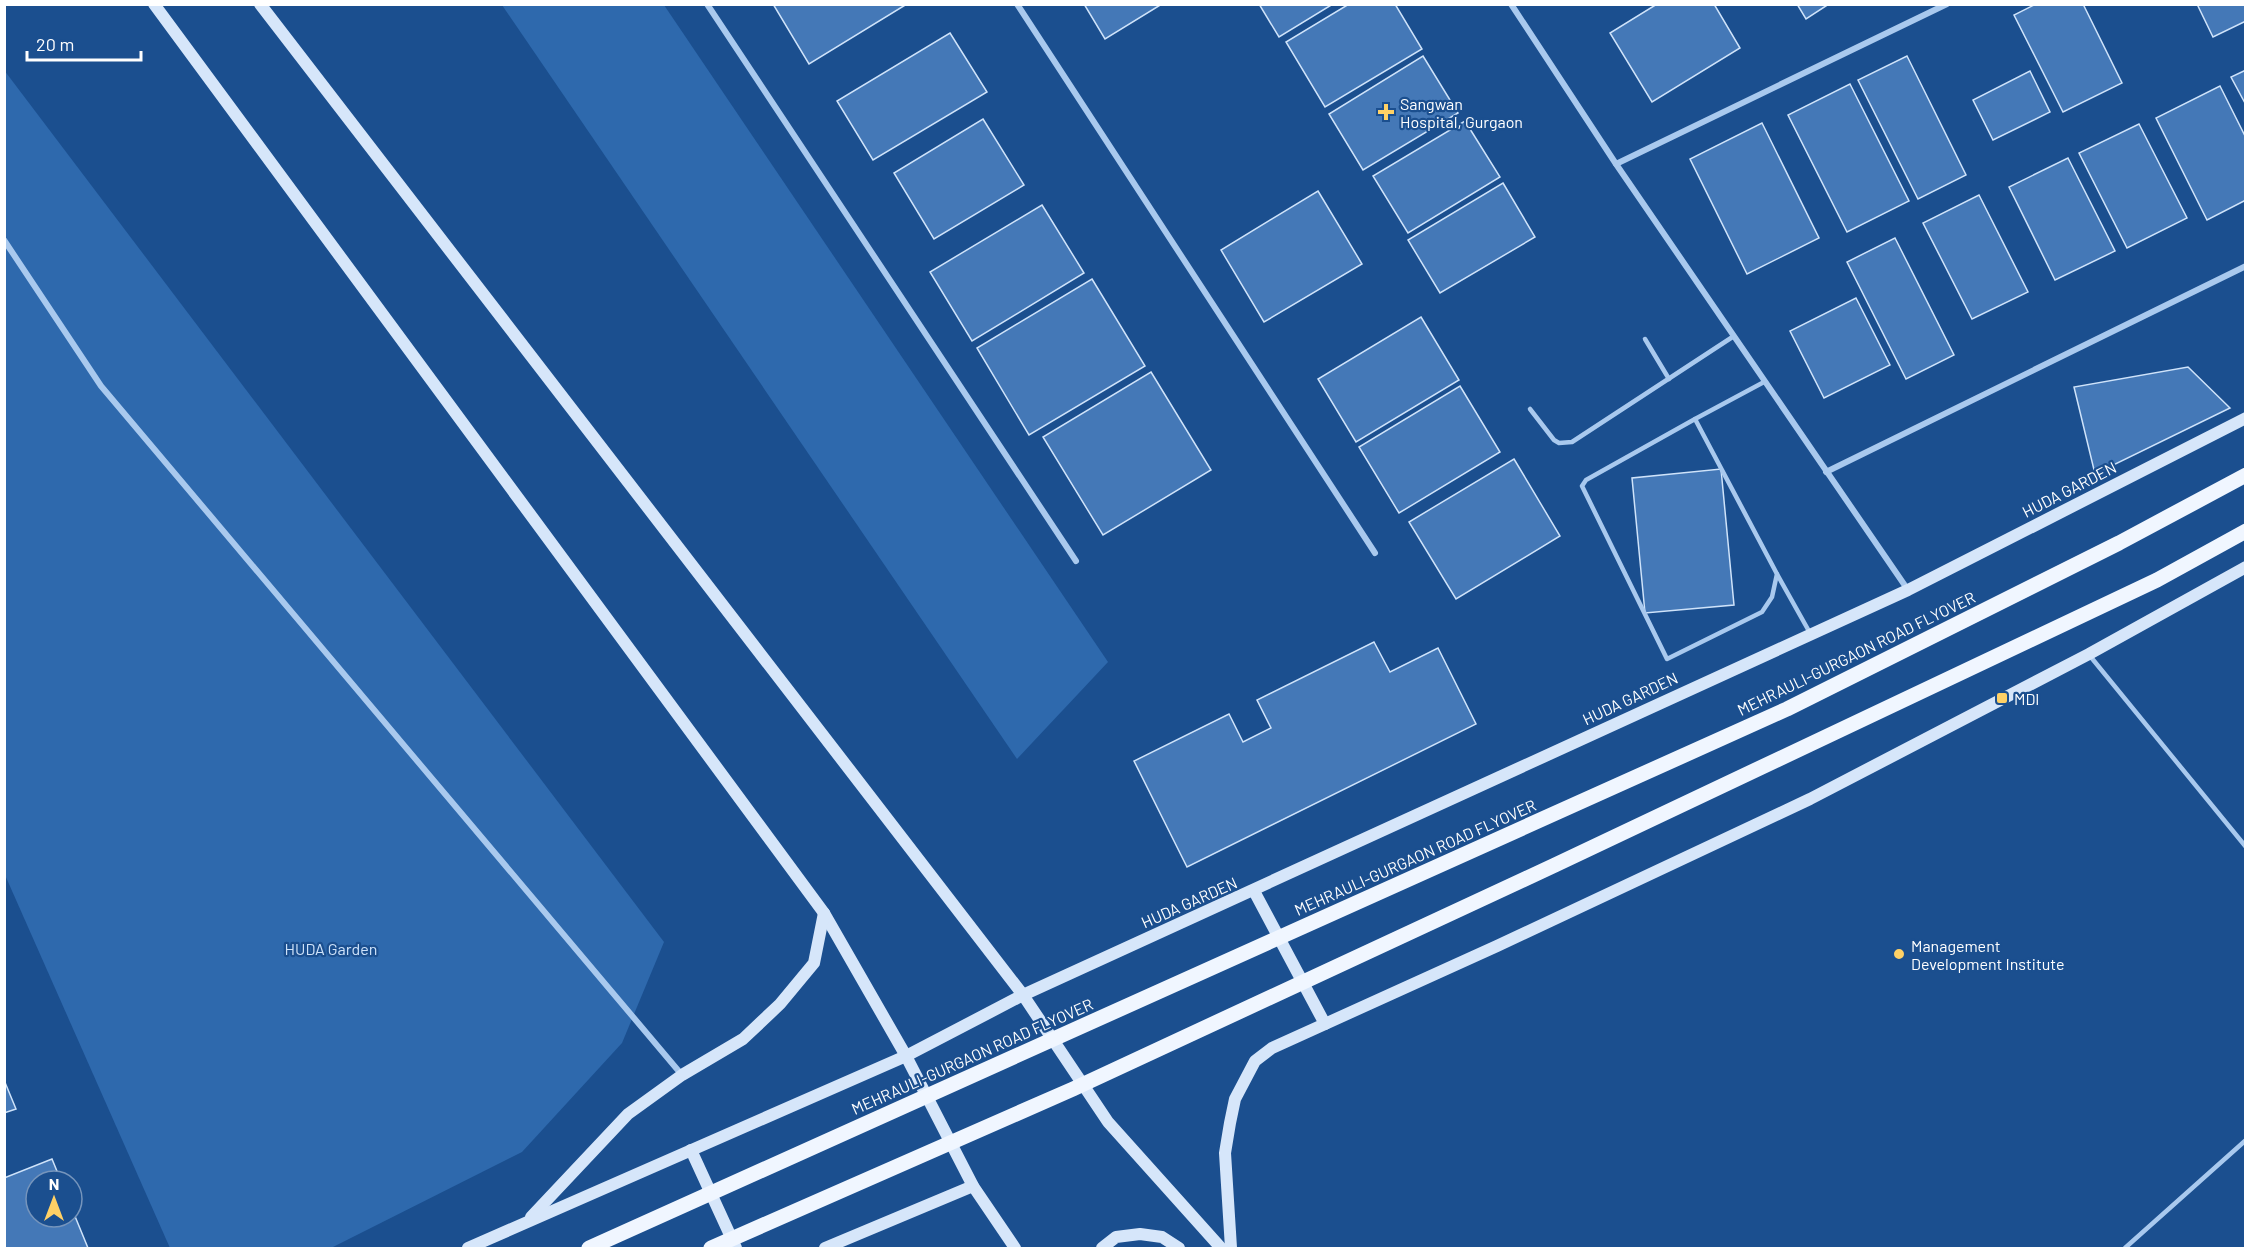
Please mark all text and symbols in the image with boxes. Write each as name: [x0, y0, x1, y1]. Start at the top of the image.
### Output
scale bar: [27, 24, 141, 62]
text: 20 m: [36, 33, 74, 55]
place label: Sangwan Hospital, Gurgaon: [1400, 94, 1523, 131]
marker: Sangwan Hospital, Gurgaon: [1377, 103, 1395, 121]
street label: HUDA GARDEN: [2019, 457, 2119, 521]
street label: MEHRAULI-GURGAON ROAD FLYOVER: [1734, 587, 1978, 719]
street label: HUDA GARDEN: [1579, 668, 1681, 728]
place label: MDI: [2014, 689, 2039, 708]
marker: MDI: [1995, 691, 2009, 705]
street label: MEHRAULI-GURGAON ROAD FLYOVER: [1291, 795, 1539, 919]
street label: HUDA GARDEN: [1138, 872, 1240, 932]
place label: Management Development Institute: [1911, 936, 2064, 973]
park label: HUDA Garden: [285, 939, 377, 958]
marker: Management Development Institute: [1892, 947, 1906, 961]
street label: MEHRAULI-GURGAON ROAD FLYOVER: [848, 994, 1096, 1118]
north arrow: [24, 1169, 84, 1229]
text: N: [49, 1174, 59, 1193]

